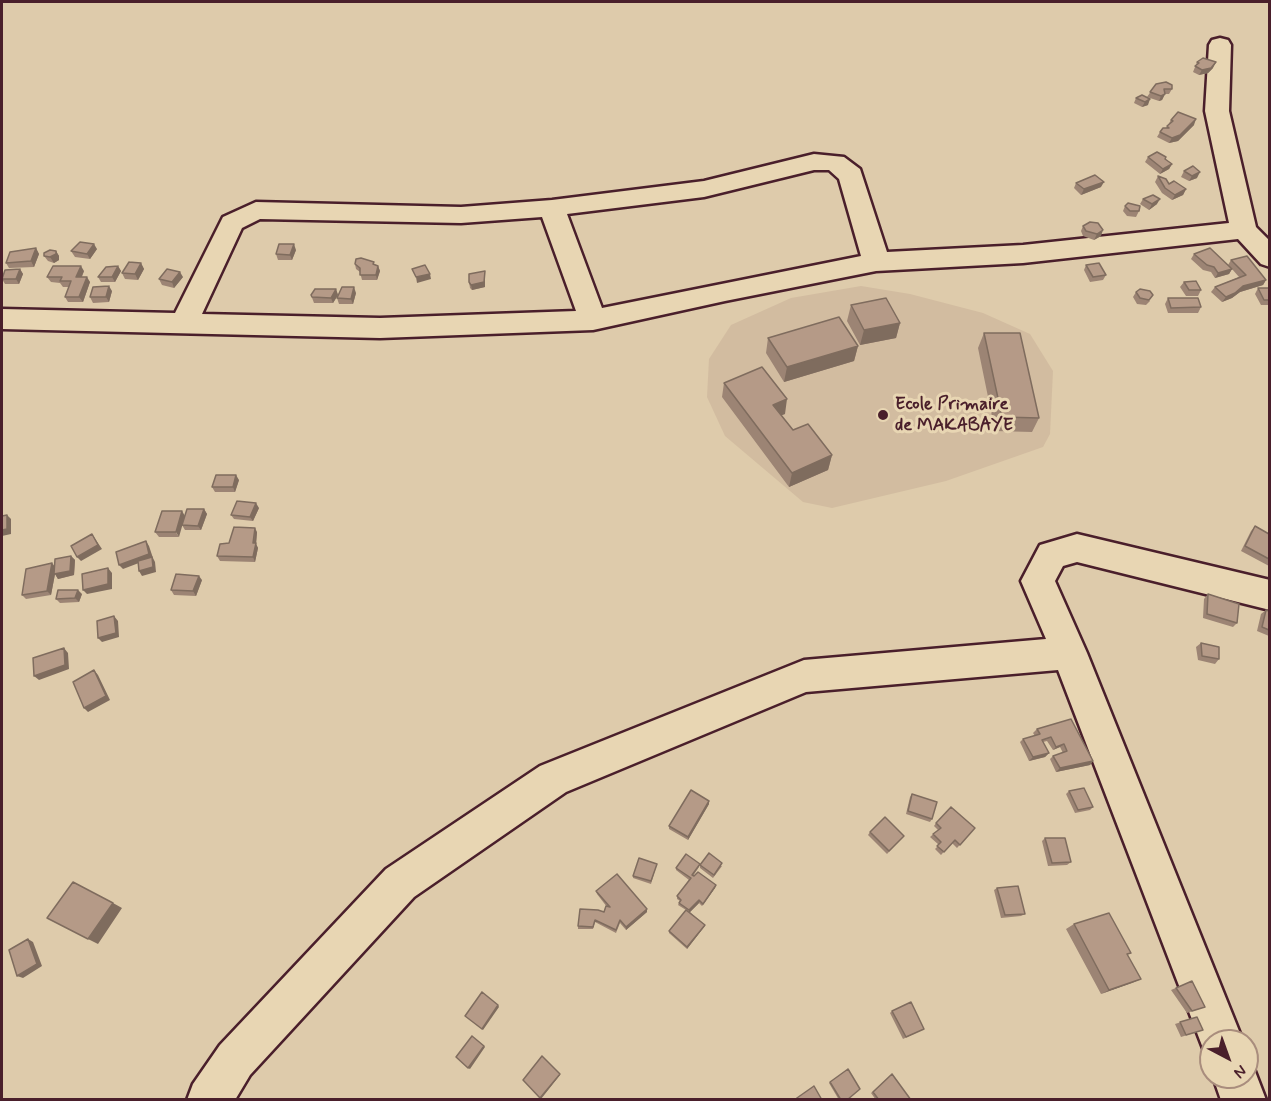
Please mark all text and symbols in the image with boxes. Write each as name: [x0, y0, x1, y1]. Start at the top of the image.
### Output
place label: Ecole Primaire de MAKABAYE: [895, 394, 1013, 436]
marker: Ecole Primaire de MAKABAYE: [876, 408, 890, 422]
north arrow: [1199, 1029, 1259, 1089]
text: N: [1229, 1060, 1251, 1083]

